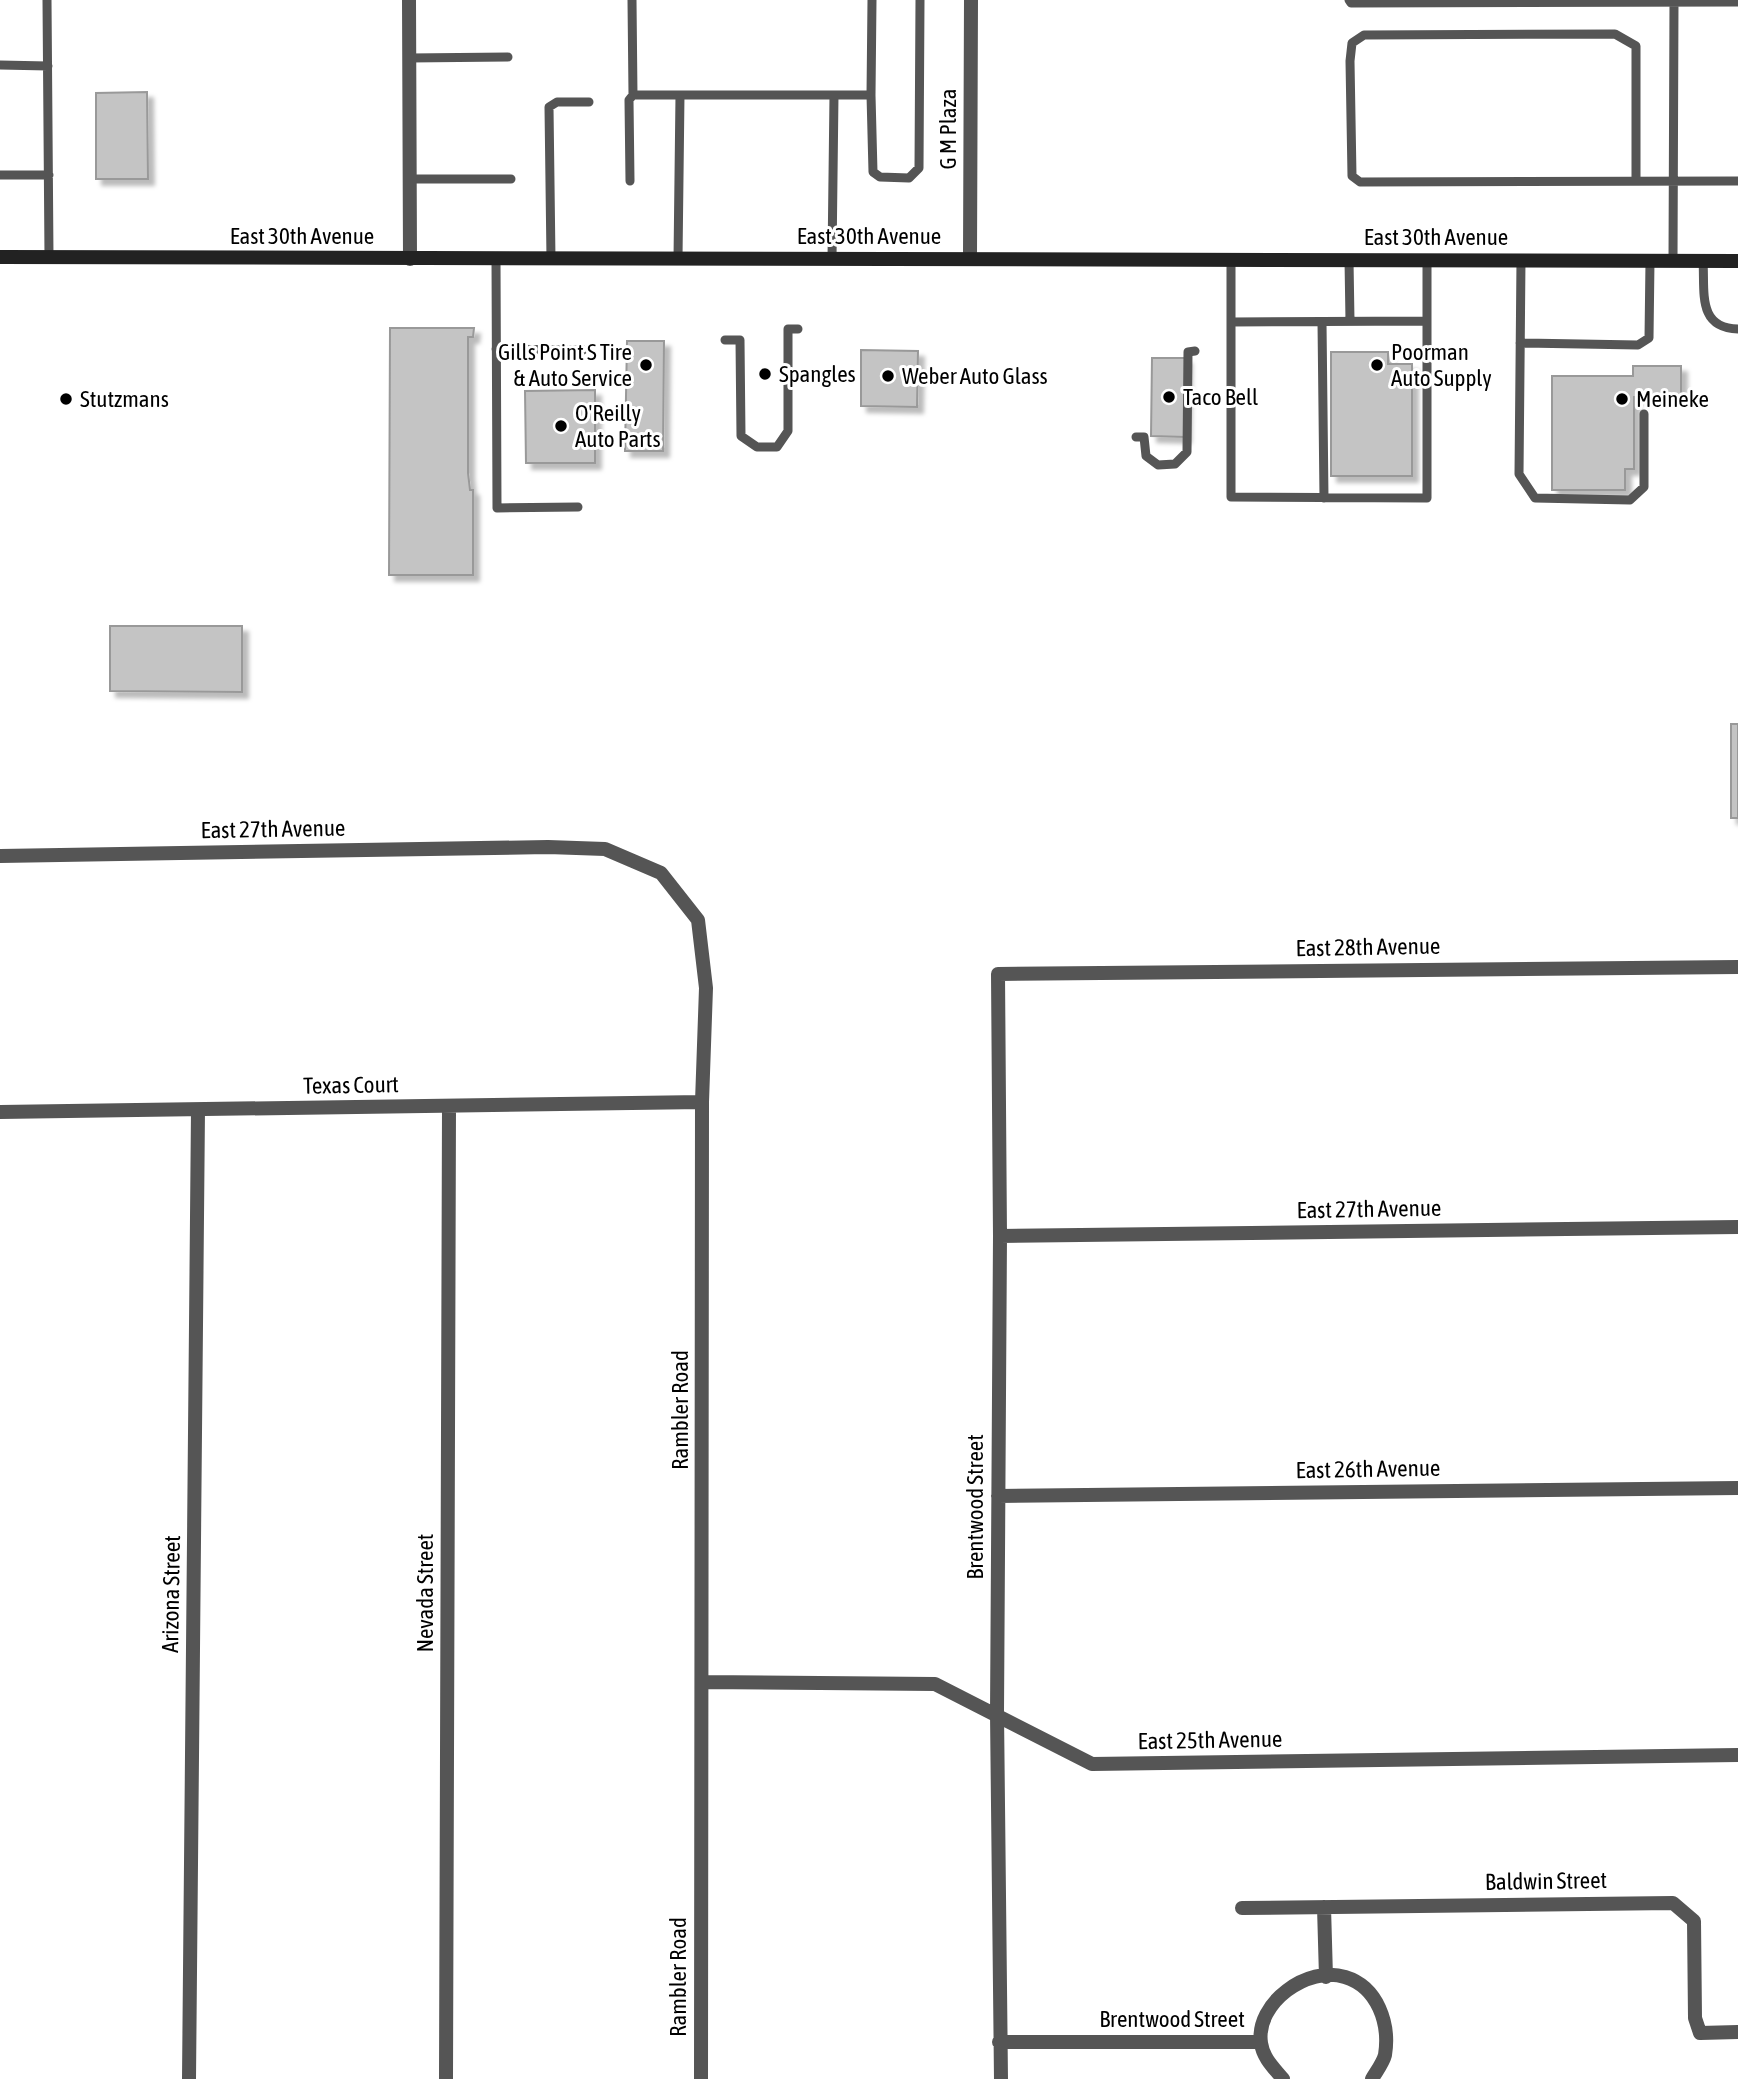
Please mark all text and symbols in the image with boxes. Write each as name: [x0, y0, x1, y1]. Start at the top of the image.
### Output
street label: G M Plaza: [935, 89, 961, 169]
street label: East 30th Avenue: [230, 223, 374, 249]
street label: East 30th Avenue: [797, 223, 941, 249]
street label: East 30th Avenue: [1364, 224, 1508, 250]
place label: Gills Point S Tire & Auto Service: [498, 339, 632, 391]
place label: Poorman Auto Supply: [1391, 339, 1492, 391]
marker: Gills Point S Tire & Auto Service: [638, 357, 654, 373]
marker: Poorman Auto Supply: [1369, 357, 1385, 373]
place label: Spangles: [779, 361, 856, 387]
place label: Weber Auto Glass: [902, 363, 1048, 389]
marker: Spangles: [757, 366, 773, 382]
marker: Weber Auto Glass: [880, 368, 896, 384]
place label: Taco Bell: [1183, 384, 1258, 410]
place label: Stutzmans: [80, 386, 169, 412]
place label: Meineke: [1636, 386, 1709, 412]
marker: Taco Bell: [1161, 389, 1177, 405]
marker: Stutzmans: [58, 391, 74, 407]
marker: Meineke: [1614, 391, 1630, 407]
place label: O'Reilly Auto Parts: [575, 400, 661, 452]
marker: O'Reilly Auto Parts: [553, 418, 569, 434]
street label: East 27th Avenue: [200, 815, 346, 843]
street label: East 28th Avenue: [1295, 933, 1441, 961]
street label: Texas Court: [303, 1071, 399, 1099]
street label: East 27th Avenue: [1296, 1195, 1442, 1223]
street label: Rambler Road: [667, 1350, 693, 1470]
street label: Brentwood Street: [962, 1434, 988, 1580]
street label: East 26th Avenue: [1295, 1455, 1441, 1483]
street label: Nevada Street: [412, 1534, 438, 1652]
street label: Arizona Street: [157, 1535, 185, 1653]
street label: East 25th Avenue: [1137, 1726, 1283, 1754]
street label: Baldwin Street: [1485, 1867, 1607, 1895]
street label: Rambler Road: [665, 1917, 691, 2037]
street label: Brentwood Street: [1099, 2006, 1245, 2032]

